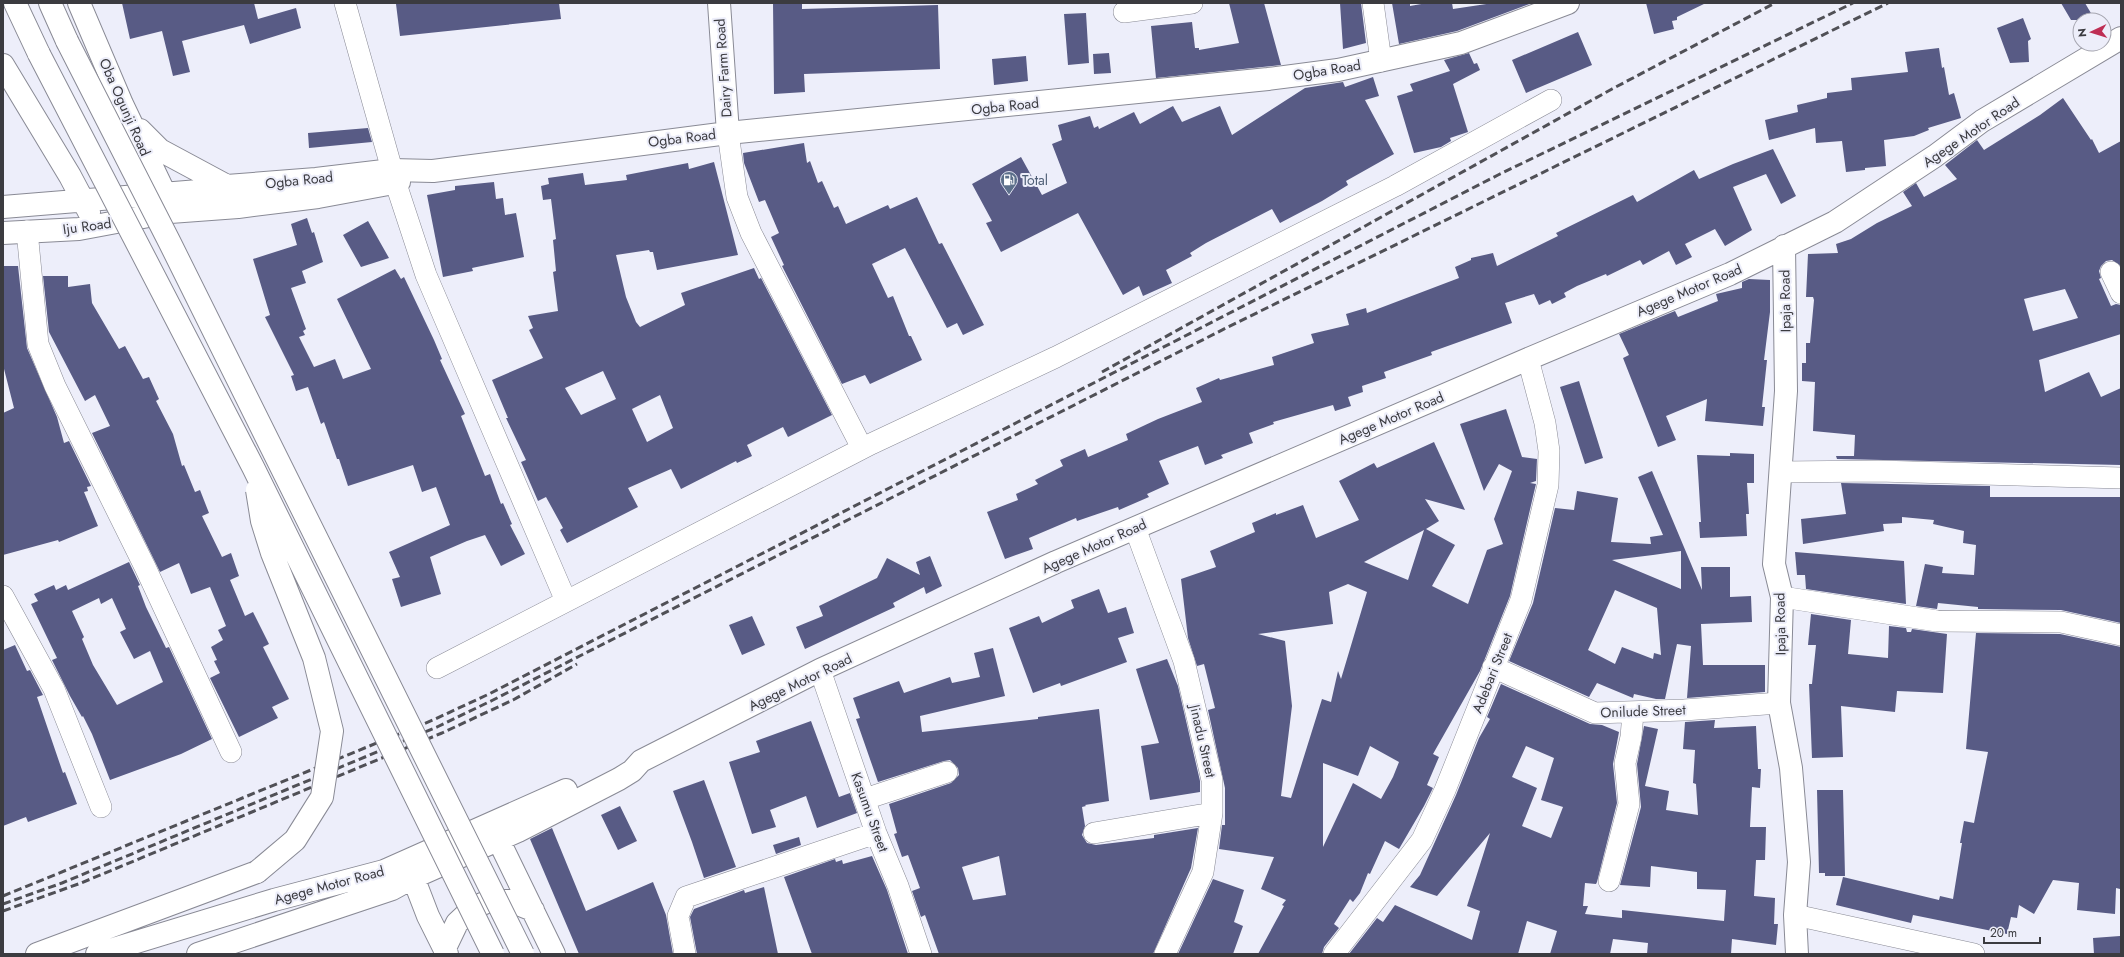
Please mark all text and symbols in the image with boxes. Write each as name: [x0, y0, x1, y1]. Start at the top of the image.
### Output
north arrow: [2072, 12, 2112, 52]
street label: Dairy Farm Road: [710, 18, 736, 118]
text: N: [2074, 28, 2090, 38]
street label: Oba Ogunji Road: [94, 55, 156, 159]
street label: Ogba Road: [1292, 55, 1362, 85]
street label: Ogba Road: [970, 92, 1040, 120]
street label: Agege Motor Road: [1919, 92, 2023, 172]
street label: Ogba Road: [647, 124, 717, 152]
street label: Ogba Road: [264, 166, 334, 194]
fuel station icon: Total: [999, 170, 1019, 195]
place label: Total: [1022, 170, 1048, 190]
street label: Iju Road: [62, 213, 112, 239]
street label: Agege Motor Road: [1633, 259, 1745, 321]
street label: Ipaja Road: [1774, 269, 1796, 333]
street label: Agege Motor Road: [1335, 387, 1447, 449]
street label: Agege Motor Road: [1038, 514, 1150, 578]
street label: Ipaja Road: [1769, 592, 1791, 656]
street label: Adebari Street: [1467, 629, 1517, 716]
street label: Agege Motor Road: [745, 648, 855, 716]
street label: Onilude Street: [1600, 699, 1687, 722]
street label: Jinadu Street: [1184, 701, 1221, 780]
street label: Kasumu Street: [846, 769, 894, 855]
street label: Agege Motor Road: [272, 861, 386, 909]
scale bar: [1984, 919, 2040, 945]
text: 20 m: [1990, 924, 2017, 942]

